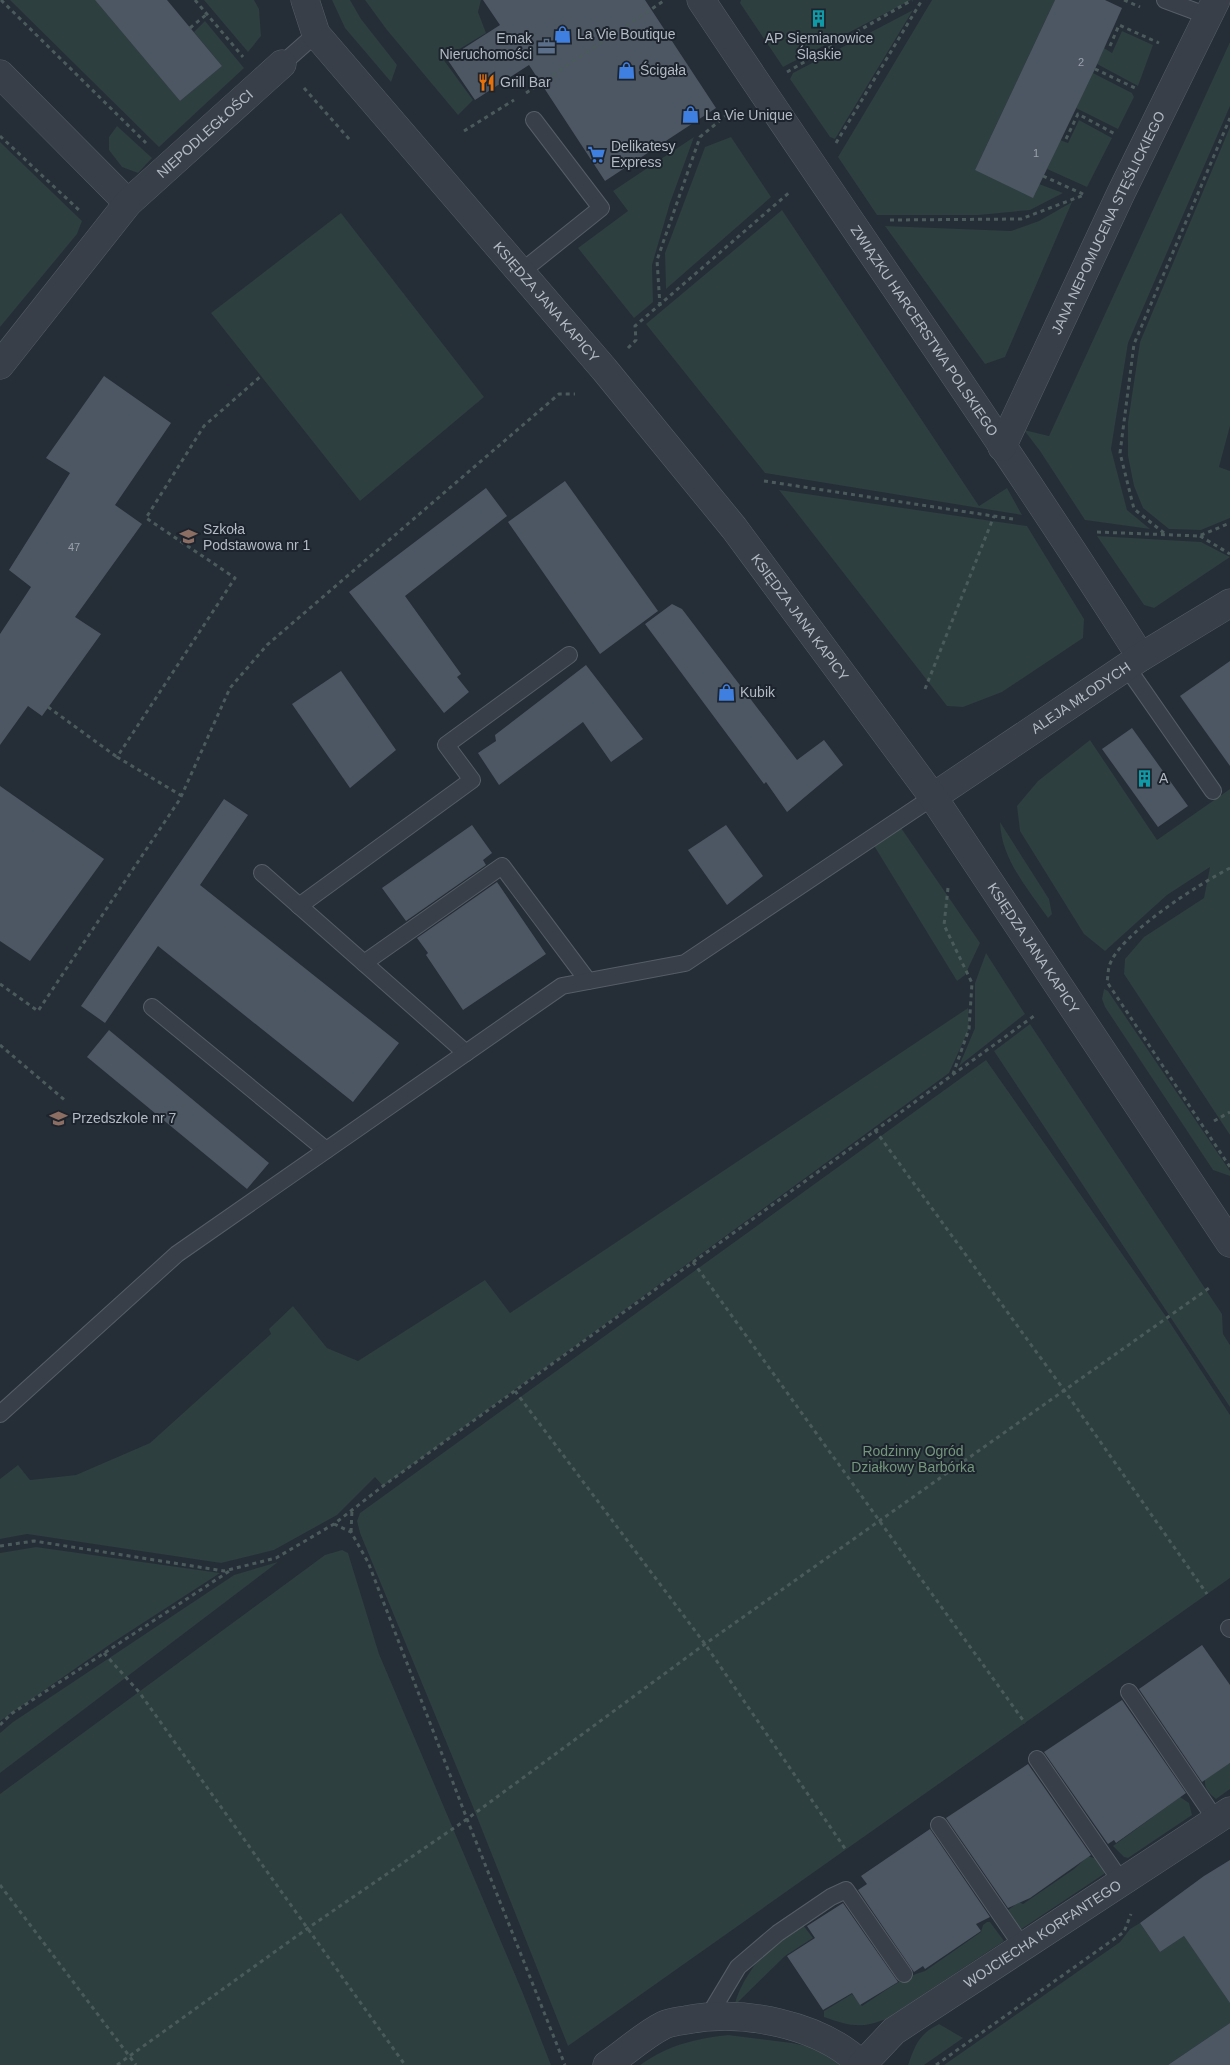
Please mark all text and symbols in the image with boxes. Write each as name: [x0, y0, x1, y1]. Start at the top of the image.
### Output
building icon: AP Siemianowice Śląskie: [809, 8, 829, 28]
shop icon: La Vie Boutique: [553, 24, 573, 44]
place label: La Vie Boutique: [577, 26, 676, 42]
place label: Emak Nieruchomości: [439, 30, 533, 62]
place label: AP Siemianowice Śląskie: [765, 30, 874, 62]
office icon: Emak Nieruchomości: [536, 36, 556, 56]
house number: 2: [1078, 56, 1084, 68]
shop icon: Ścigała: [616, 60, 636, 80]
place label: Ścigała: [640, 61, 686, 78]
restaurant icon: Grill Bar: [476, 72, 496, 92]
place label: Grill Bar: [500, 74, 551, 90]
street label: NIEPODLEGŁOŚCI: [154, 86, 256, 181]
shop icon: La Vie Unique: [681, 105, 701, 125]
place label: La Vie Unique: [705, 107, 793, 123]
street label: JANA NEPOMUCENA STĘŚLICKIEGO: [1048, 108, 1168, 337]
place label: Delikatesy Express: [611, 138, 676, 170]
supermarket icon: Delikatesy Express: [587, 144, 607, 164]
house number: 1: [1033, 147, 1039, 159]
street label: ZWIĄZKU HARCERSTWA POLSKIEGO: [847, 222, 1001, 439]
street label: KSIĘDZA JANA KAPICY: [490, 239, 603, 366]
place label: Szkoła Podstawowa nr 1: [203, 521, 311, 553]
school or university icon: Szkoła Podstawowa nr 1: [179, 527, 199, 547]
house number: 47: [68, 541, 80, 553]
street label: KSIĘDZA JANA KAPICY: [748, 551, 853, 684]
street label: ALEJA MŁODYCH: [1028, 659, 1133, 737]
shop icon: Kubik: [716, 682, 736, 702]
place label: Kubik: [740, 684, 776, 700]
building icon: A: [1135, 768, 1155, 788]
place label: A: [1159, 770, 1169, 786]
street label: KSIĘDZA JANA KAPICY: [984, 880, 1083, 1017]
school or university icon: Przedszkole nr 7: [48, 1108, 68, 1128]
place label: Przedszkole nr 7: [72, 1110, 176, 1126]
park label: Rodzinny Ogród Działkowy Barbórka: [851, 1443, 975, 1475]
street label: WOJCIECHA KORFANTEGO: [961, 1877, 1124, 1991]

